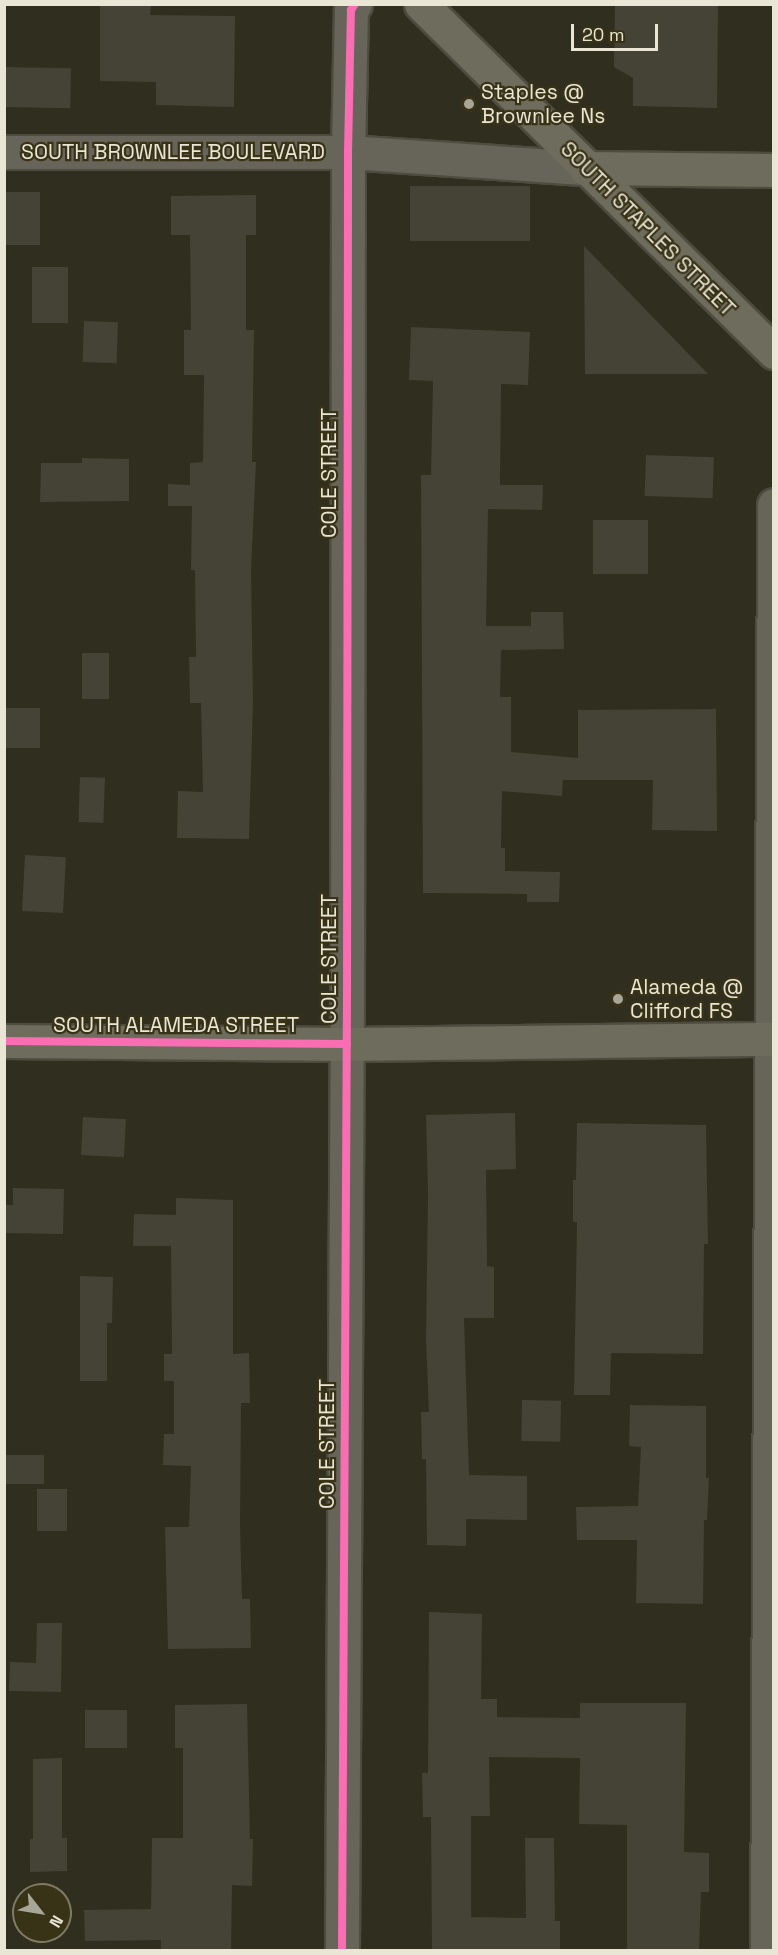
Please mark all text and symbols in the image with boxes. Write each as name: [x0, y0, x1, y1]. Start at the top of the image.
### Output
scale bar: [574, 12, 661, 50]
text: 20 m: [582, 23, 625, 46]
place label: Staples @ Brownlee Ns: [481, 79, 605, 129]
marker: Staples @ Brownlee Ns: [462, 97, 476, 111]
street label: SOUTH STAPLES STREET: [555, 136, 741, 322]
street label: SOUTH BROWNLEE BOULEVARD: [21, 139, 325, 165]
street label: COLE STREET: [316, 408, 342, 538]
street label: COLE STREET: [316, 894, 342, 1024]
place label: Alameda @ Clifford FS: [630, 974, 743, 1024]
marker: Alameda @ Clifford FS: [611, 992, 625, 1006]
street label: SOUTH ALAMEDA STREET: [53, 1012, 299, 1038]
street label: COLE STREET: [314, 1379, 340, 1509]
north arrow: [12, 1883, 72, 1943]
text: N: [44, 1911, 68, 1931]

